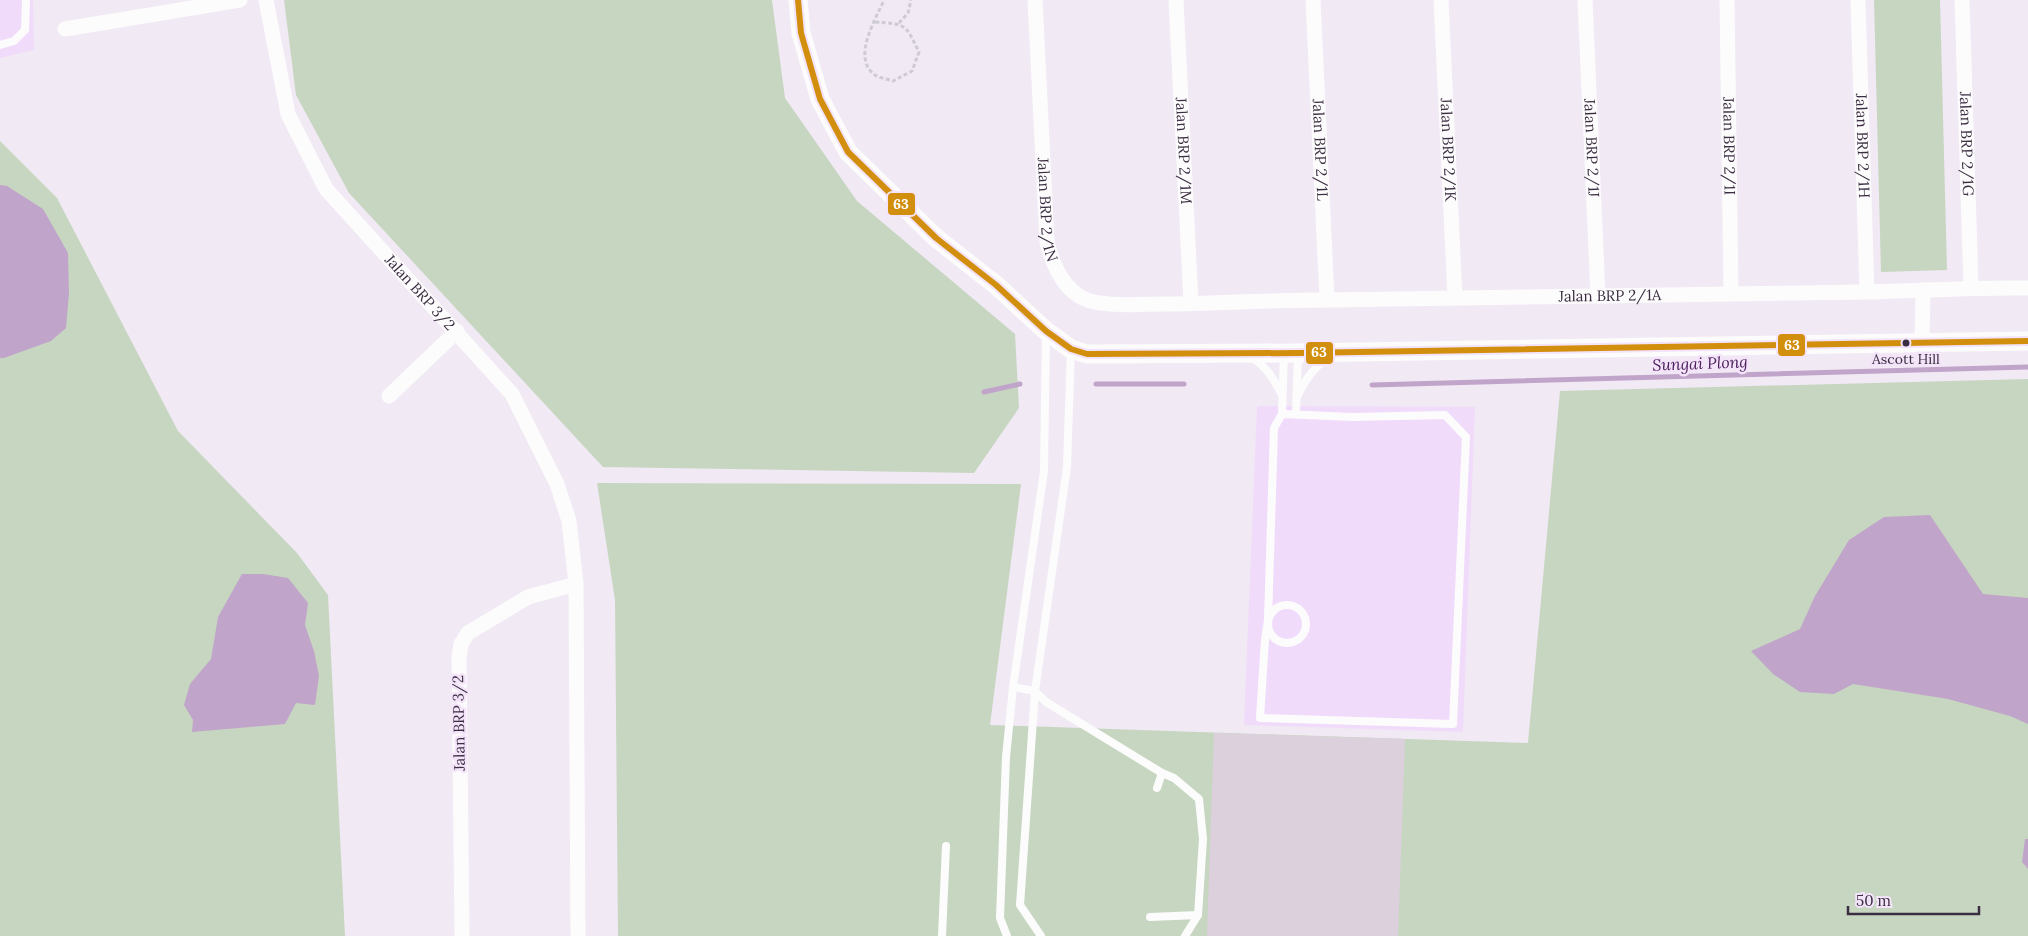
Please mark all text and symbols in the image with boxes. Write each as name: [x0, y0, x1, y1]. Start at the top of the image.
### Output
street label: Jalan BRP 2/1G: [1956, 90, 1978, 197]
street label: Jalan BRP 2/1H: [1852, 92, 1874, 199]
street label: Jalan BRP 2/1M: [1172, 96, 1196, 205]
street label: Jalan BRP 2/1I: [1719, 96, 1740, 195]
street label: Jalan BRP 2/1L: [1309, 97, 1332, 201]
street label: Jalan BRP 2/1K: [1437, 97, 1460, 203]
street label: Jalan BRP 2/1J: [1580, 97, 1604, 198]
street label: Jalan BRP 2/1N: [1034, 156, 1062, 264]
line badge: 63: [887, 192, 916, 216]
text: 63: [893, 195, 909, 213]
street label: Jalan BRP 3/2: [380, 250, 460, 334]
street label: Jalan BRP 2/1A: [1557, 285, 1662, 306]
line badge: 63: [1777, 333, 1806, 357]
text: 63: [1784, 336, 1800, 354]
marker: Ascott Hill: [1901, 338, 1911, 348]
line badge: 63: [1305, 341, 1334, 365]
text: 63: [1311, 343, 1327, 361]
place label: Ascott Hill: [1871, 350, 1940, 368]
water label: Sungai Plong: [1652, 351, 1748, 375]
street label: Jalan BRP 3/2: [448, 675, 470, 772]
scale bar: [1848, 884, 1979, 916]
text: 50 m: [1856, 891, 1891, 910]

